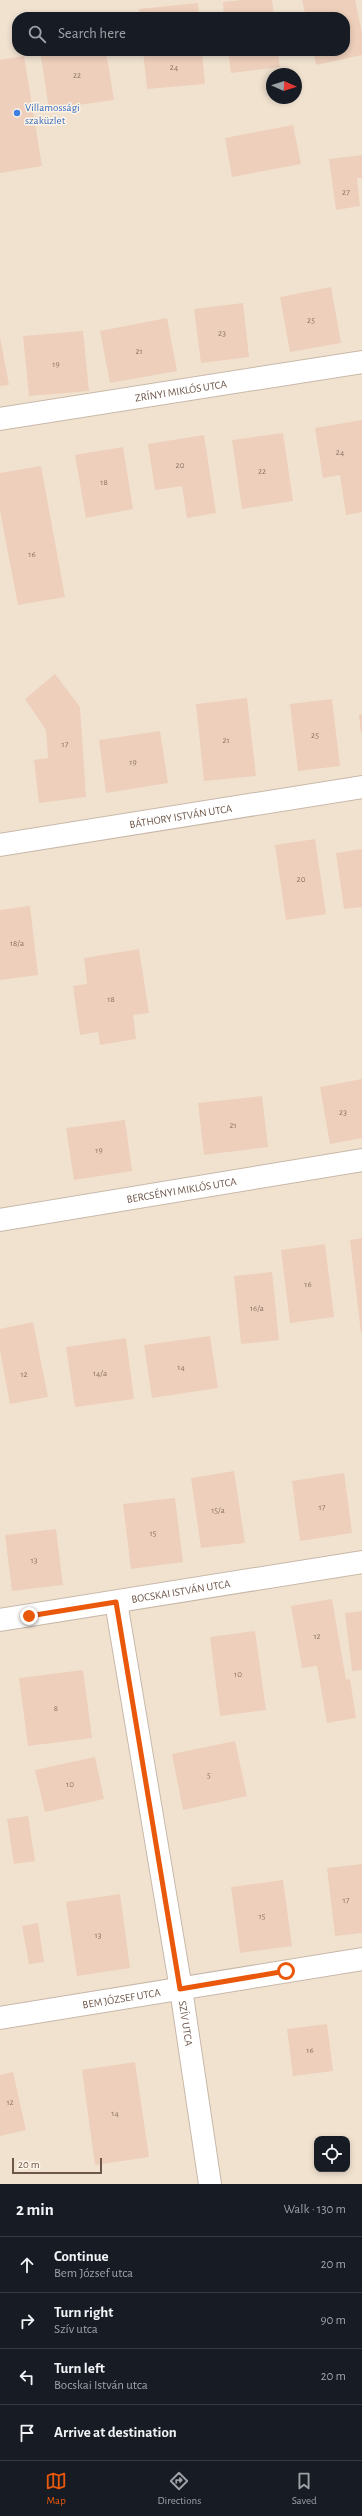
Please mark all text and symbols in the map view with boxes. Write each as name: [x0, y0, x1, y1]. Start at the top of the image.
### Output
search box: [12, 12, 350, 56]
icon: search: [26, 23, 48, 45]
text: Search here: [58, 26, 126, 41]
house number: 24: [170, 63, 179, 72]
north arrow: [266, 68, 302, 104]
house number: 22: [73, 71, 81, 80]
place label: Villamossági szaküzlet: [25, 102, 80, 126]
marker: Villamossági szaküzlet: [12, 108, 22, 118]
house number: 27: [342, 188, 350, 197]
house number: 25: [307, 316, 315, 325]
house number: 23: [218, 329, 226, 338]
house number: 21: [135, 347, 143, 356]
house number: 19: [52, 360, 60, 369]
street label: ZRÍNYI MIKLÓS UTCA: [134, 378, 228, 403]
house number: 24: [336, 448, 345, 457]
house number: 20: [176, 461, 185, 470]
house number: 22: [258, 467, 266, 476]
house number: 18: [100, 478, 108, 487]
house number: 16: [28, 550, 36, 559]
house number: 25: [311, 731, 319, 740]
house number: 21: [222, 736, 230, 745]
house number: 17: [62, 740, 69, 749]
house number: 19: [129, 758, 137, 767]
street label: BÁTHORY ISTVÁN UTCA: [129, 802, 233, 830]
house number: 20: [297, 875, 306, 884]
house number: 18/a: [10, 939, 24, 948]
house number: 18: [107, 995, 115, 1004]
house number: 23: [339, 1108, 347, 1117]
house number: 21: [229, 1121, 237, 1130]
house number: 19: [95, 1146, 103, 1155]
street label: BERCSÉNYI MIKLÓS UTCA: [126, 1175, 238, 1204]
house number: 16: [304, 1280, 312, 1289]
house number: 16/a: [250, 1304, 264, 1313]
house number: 14: [177, 1363, 185, 1372]
house number: 14/a: [93, 1369, 107, 1378]
house number: 12: [20, 1370, 28, 1379]
house number: 17: [319, 1503, 326, 1512]
house number: 15/a: [211, 1506, 225, 1515]
house number: 15: [150, 1529, 157, 1538]
house number: 13: [31, 1556, 38, 1565]
street label: BOCSKAI ISTVÁN UTCA: [130, 1578, 232, 1604]
route end: [20, 1607, 38, 1625]
house number: 12: [313, 1632, 321, 1641]
house number: 10: [234, 1670, 242, 1679]
house number: 8: [54, 1704, 58, 1713]
house number: 5: [207, 1771, 211, 1780]
house number: 10: [66, 1780, 74, 1789]
house number: 17: [343, 1896, 350, 1905]
house number: 15: [259, 1912, 266, 1921]
house number: 13: [95, 1931, 102, 1940]
route start: [277, 1962, 295, 1980]
street label: BEM JÓZSEF UTCA: [82, 1986, 162, 2010]
street label: SZÍV UTCA: [177, 2000, 195, 2047]
house number: 16: [306, 2046, 314, 2055]
house number: 12: [6, 2098, 14, 2107]
house number: 14: [111, 2109, 119, 2118]
map controls: [314, 2136, 350, 2172]
button: locate: [314, 2136, 350, 2172]
scale bar: [12, 2156, 102, 2175]
text: 20 m: [18, 2159, 39, 2170]
text: 2 min: [16, 2201, 54, 2218]
text: Walk · 130 m: [283, 2203, 346, 2216]
text: Continue: [54, 2249, 109, 2264]
icon: ahead: [16, 2254, 38, 2276]
text: 20 m: [321, 2258, 346, 2271]
text: Bem József utca: [54, 2267, 133, 2280]
text: Turn right: [54, 2305, 113, 2320]
icon: right: [16, 2310, 38, 2332]
text: 90 m: [320, 2314, 346, 2327]
text: Szív utca: [54, 2323, 98, 2336]
text: Turn left: [54, 2361, 105, 2376]
icon: left: [16, 2366, 38, 2388]
text: 20 m: [321, 2370, 346, 2383]
text: Bocskai István utca: [54, 2379, 148, 2392]
icon: arrive: [16, 2422, 38, 2444]
text: Arrive at destination: [54, 2425, 177, 2440]
tab: Map: [45, 2470, 67, 2507]
tab: Directions: [157, 2470, 201, 2507]
tab: Saved: [292, 2470, 317, 2507]

